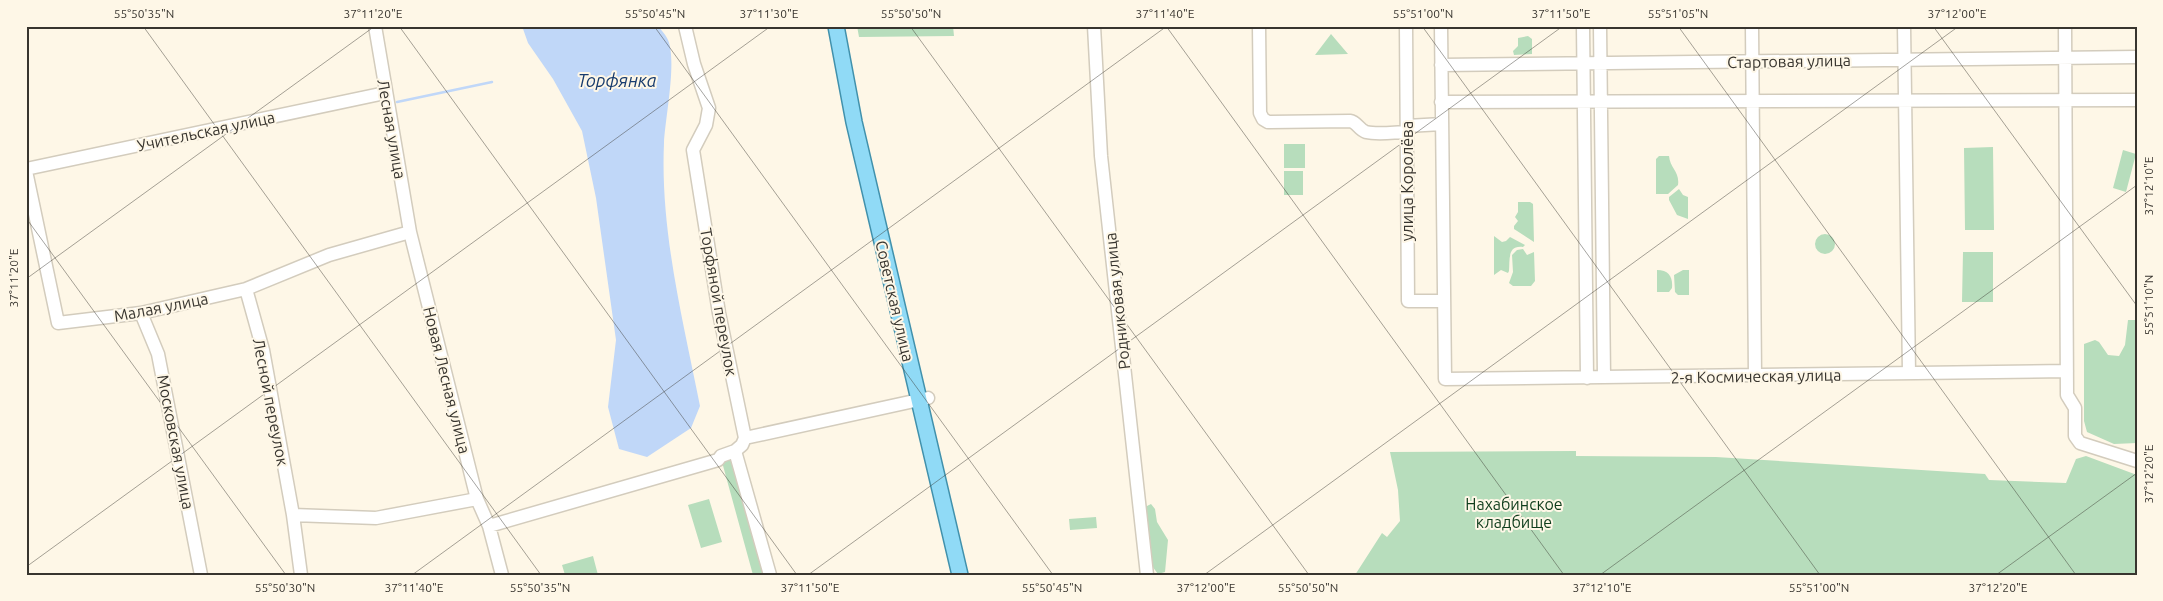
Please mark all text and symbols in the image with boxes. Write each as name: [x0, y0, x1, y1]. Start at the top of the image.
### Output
text: 55°50'35"N: [114, 7, 174, 20]
text: 37°11'20"E: [344, 7, 403, 20]
text: 55°50'45"N: [625, 7, 685, 20]
text: 37°11'30"E: [740, 7, 799, 20]
text: 55°50'50"N: [881, 7, 941, 20]
text: 37°11'40"E: [1136, 7, 1195, 20]
text: 55°51'00"N: [1393, 7, 1453, 20]
text: 37°11'50"E: [1532, 7, 1591, 20]
text: 55°51'05"N: [1648, 7, 1708, 20]
text: 37°12'00"E: [1928, 7, 1987, 20]
street label: Стартовая улица: [1727, 51, 1851, 71]
water label: Торфянка: [578, 70, 657, 90]
street label: Лесная улица: [374, 78, 410, 180]
street label: Учительская улица: [135, 108, 277, 154]
street label: улица Королёва: [1398, 121, 1416, 241]
text: 37°12'10"E: [2142, 156, 2155, 215]
street label: Торфяной переулок: [697, 227, 741, 377]
street label: Родниковая улица: [1101, 232, 1133, 370]
street label: Советская улица: [872, 239, 918, 363]
text: 37°11'20"E: [7, 248, 20, 307]
text: 55°51'10"N: [2142, 275, 2155, 335]
street label: Малая улица: [112, 289, 210, 325]
street label: Новая Лесная улица: [420, 305, 474, 455]
street label: Лесной переулок: [250, 337, 292, 467]
street label: 2-я Космическая улица: [1671, 366, 1841, 386]
street label: Московская улица: [154, 373, 198, 511]
text: 37°12'20"E: [2142, 444, 2155, 503]
park label: Нахабинское кладбище: [1465, 495, 1563, 531]
text: 55°50'30"N: [255, 581, 315, 594]
text: 37°11'40"E: [385, 581, 444, 594]
text: 55°50'35"N: [510, 581, 570, 594]
text: 37°11'50"E: [781, 581, 840, 594]
text: 55°50'45"N: [1022, 581, 1082, 594]
text: 37°12'00"E: [1177, 581, 1236, 594]
text: 55°50'50"N: [1278, 581, 1338, 594]
text: 37°12'10"E: [1573, 581, 1632, 594]
text: 55°51'00"N: [1789, 581, 1849, 594]
text: 37°12'20"E: [1969, 581, 2028, 594]

